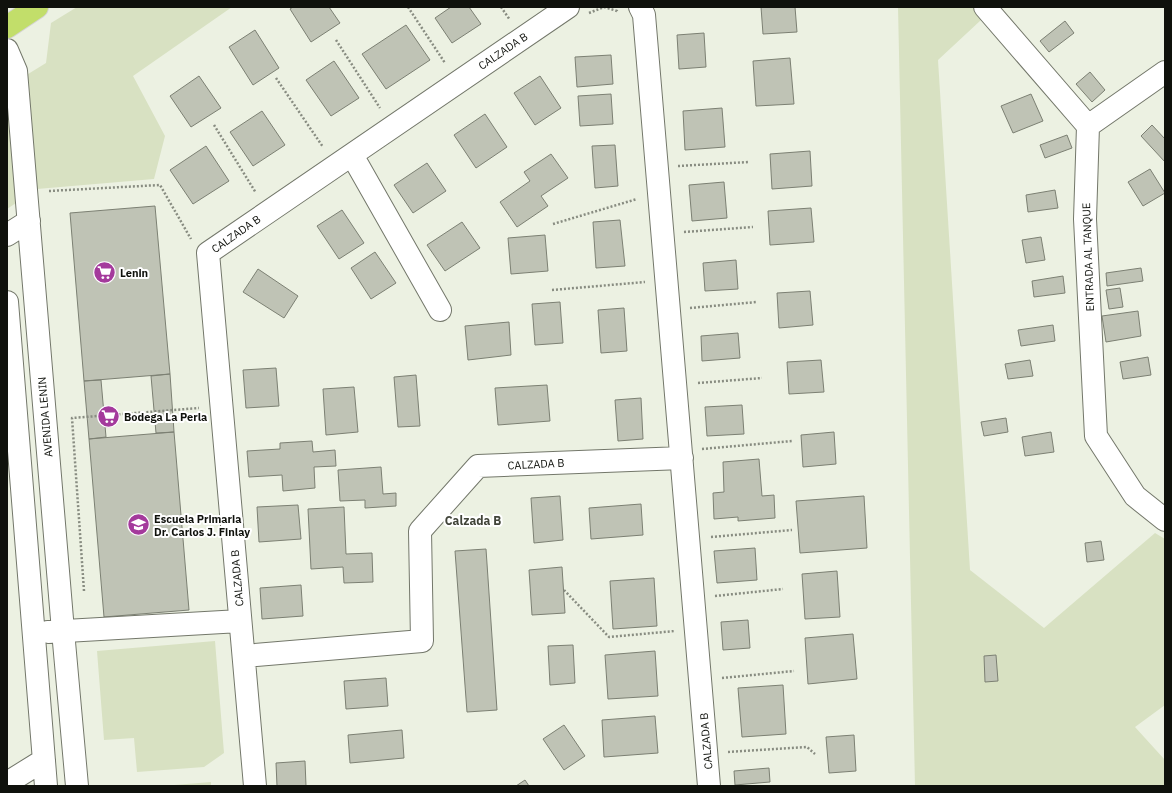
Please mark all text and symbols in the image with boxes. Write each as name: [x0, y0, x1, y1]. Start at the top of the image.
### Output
street label: CALZADA B: [475, 29, 531, 73]
street label: ENTRADA AL TANQUE: [1079, 202, 1097, 312]
street label: CALZADA B: [209, 212, 263, 256]
supermarket icon: Lenin: [92, 260, 118, 286]
place label: Lenin: [120, 266, 148, 280]
street label: AVENIDA LENIN: [35, 376, 55, 458]
supermarket icon: Bodega La Perla: [95, 404, 121, 430]
place label: Bodega La Perla: [124, 410, 207, 424]
street label: CALZADA B: [507, 456, 565, 472]
school or university icon: Escuela Primaria Dr. Carlos J. Finlay: [126, 512, 152, 538]
place label: Escuela Primaria Dr. Carlos J. Finlay: [154, 512, 250, 539]
district label: Calzada B: [445, 513, 501, 528]
street label: CALZADA B: [228, 549, 246, 607]
street label: CALZADA B: [697, 712, 715, 770]

